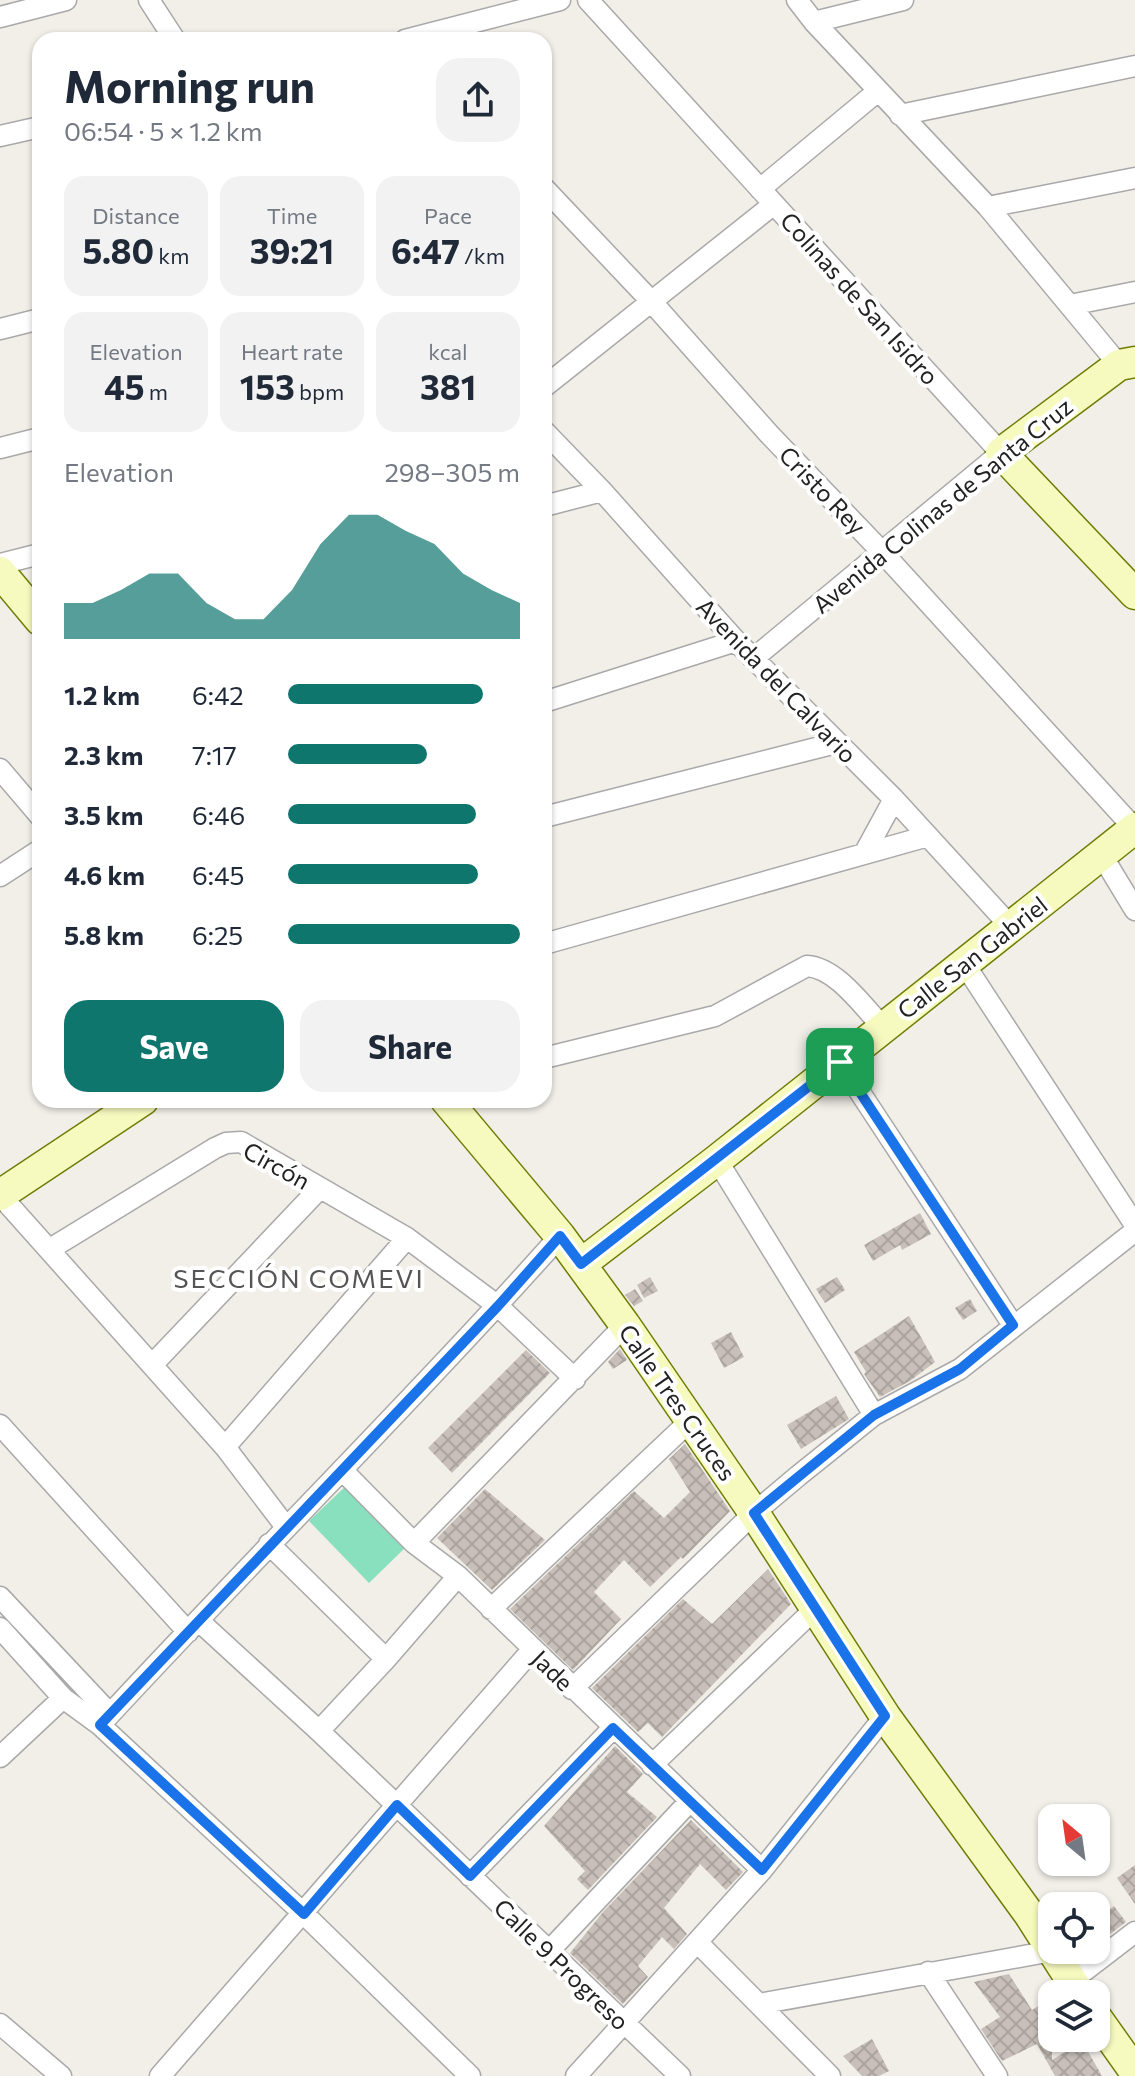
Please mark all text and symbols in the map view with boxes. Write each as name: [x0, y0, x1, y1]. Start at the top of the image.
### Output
text: Morning run: [64, 58, 315, 112]
button: share: [436, 58, 520, 142]
text: 06:54 · 5 × 1.2 km: [64, 115, 263, 146]
text: Distance: [92, 202, 180, 229]
text: Time: [267, 202, 317, 229]
text: Pace: [424, 202, 472, 229]
street label: Colinas de San Isidro: [775, 206, 945, 390]
text: 5.80: [83, 229, 154, 271]
text: 39:21: [250, 229, 334, 271]
text: 6:47: [391, 229, 460, 271]
text: km: [154, 242, 189, 269]
text: /km: [460, 242, 505, 269]
text: Elevation: [90, 338, 182, 365]
text: Heart rate: [241, 338, 343, 365]
text: kcal: [428, 338, 468, 365]
text: 45: [104, 365, 145, 407]
text: 153: [240, 365, 295, 407]
text: 381: [420, 365, 476, 407]
text: m: [145, 378, 168, 405]
text: bpm: [295, 378, 344, 405]
street label: Avenida Colinas de Santa Cruz: [806, 391, 1078, 619]
street label: Cristo Rey: [774, 440, 872, 540]
text: Elevation: [64, 456, 174, 487]
text: 298–305 m: [384, 456, 520, 487]
street label: Avenida del Calvario: [691, 591, 863, 769]
text: 1.2 km: [64, 679, 140, 710]
text: 6:42: [192, 679, 244, 710]
text: 2.3 km: [64, 739, 143, 770]
text: 7:17: [192, 739, 237, 770]
text: 3.5 km: [64, 799, 143, 830]
text: 6:46: [192, 799, 245, 830]
text: 4.6 km: [64, 859, 145, 890]
text: 6:45: [192, 859, 244, 890]
street label: Calle San Gabriel: [891, 889, 1053, 1025]
text: 5.8 km: [64, 919, 144, 950]
text: 6:25: [192, 919, 243, 950]
button: Save: [64, 1000, 284, 1092]
button: Share: [300, 1000, 520, 1092]
pin: [806, 1028, 874, 1096]
icon: arrive: [818, 1040, 862, 1084]
street label: Circón: [239, 1135, 315, 1195]
district label: SECCIÓN COMEVI: [173, 1262, 425, 1293]
street label: Calle Tres Cruces: [613, 1318, 743, 1486]
street label: Jade: [526, 1644, 580, 1696]
north arrow: [1038, 1804, 1110, 1876]
map controls: [1038, 1804, 1110, 2052]
street label: Calle 9 Progreso: [489, 1892, 635, 2036]
button: locate: [1038, 1892, 1110, 1964]
button: layers: [1038, 1980, 1110, 2052]

